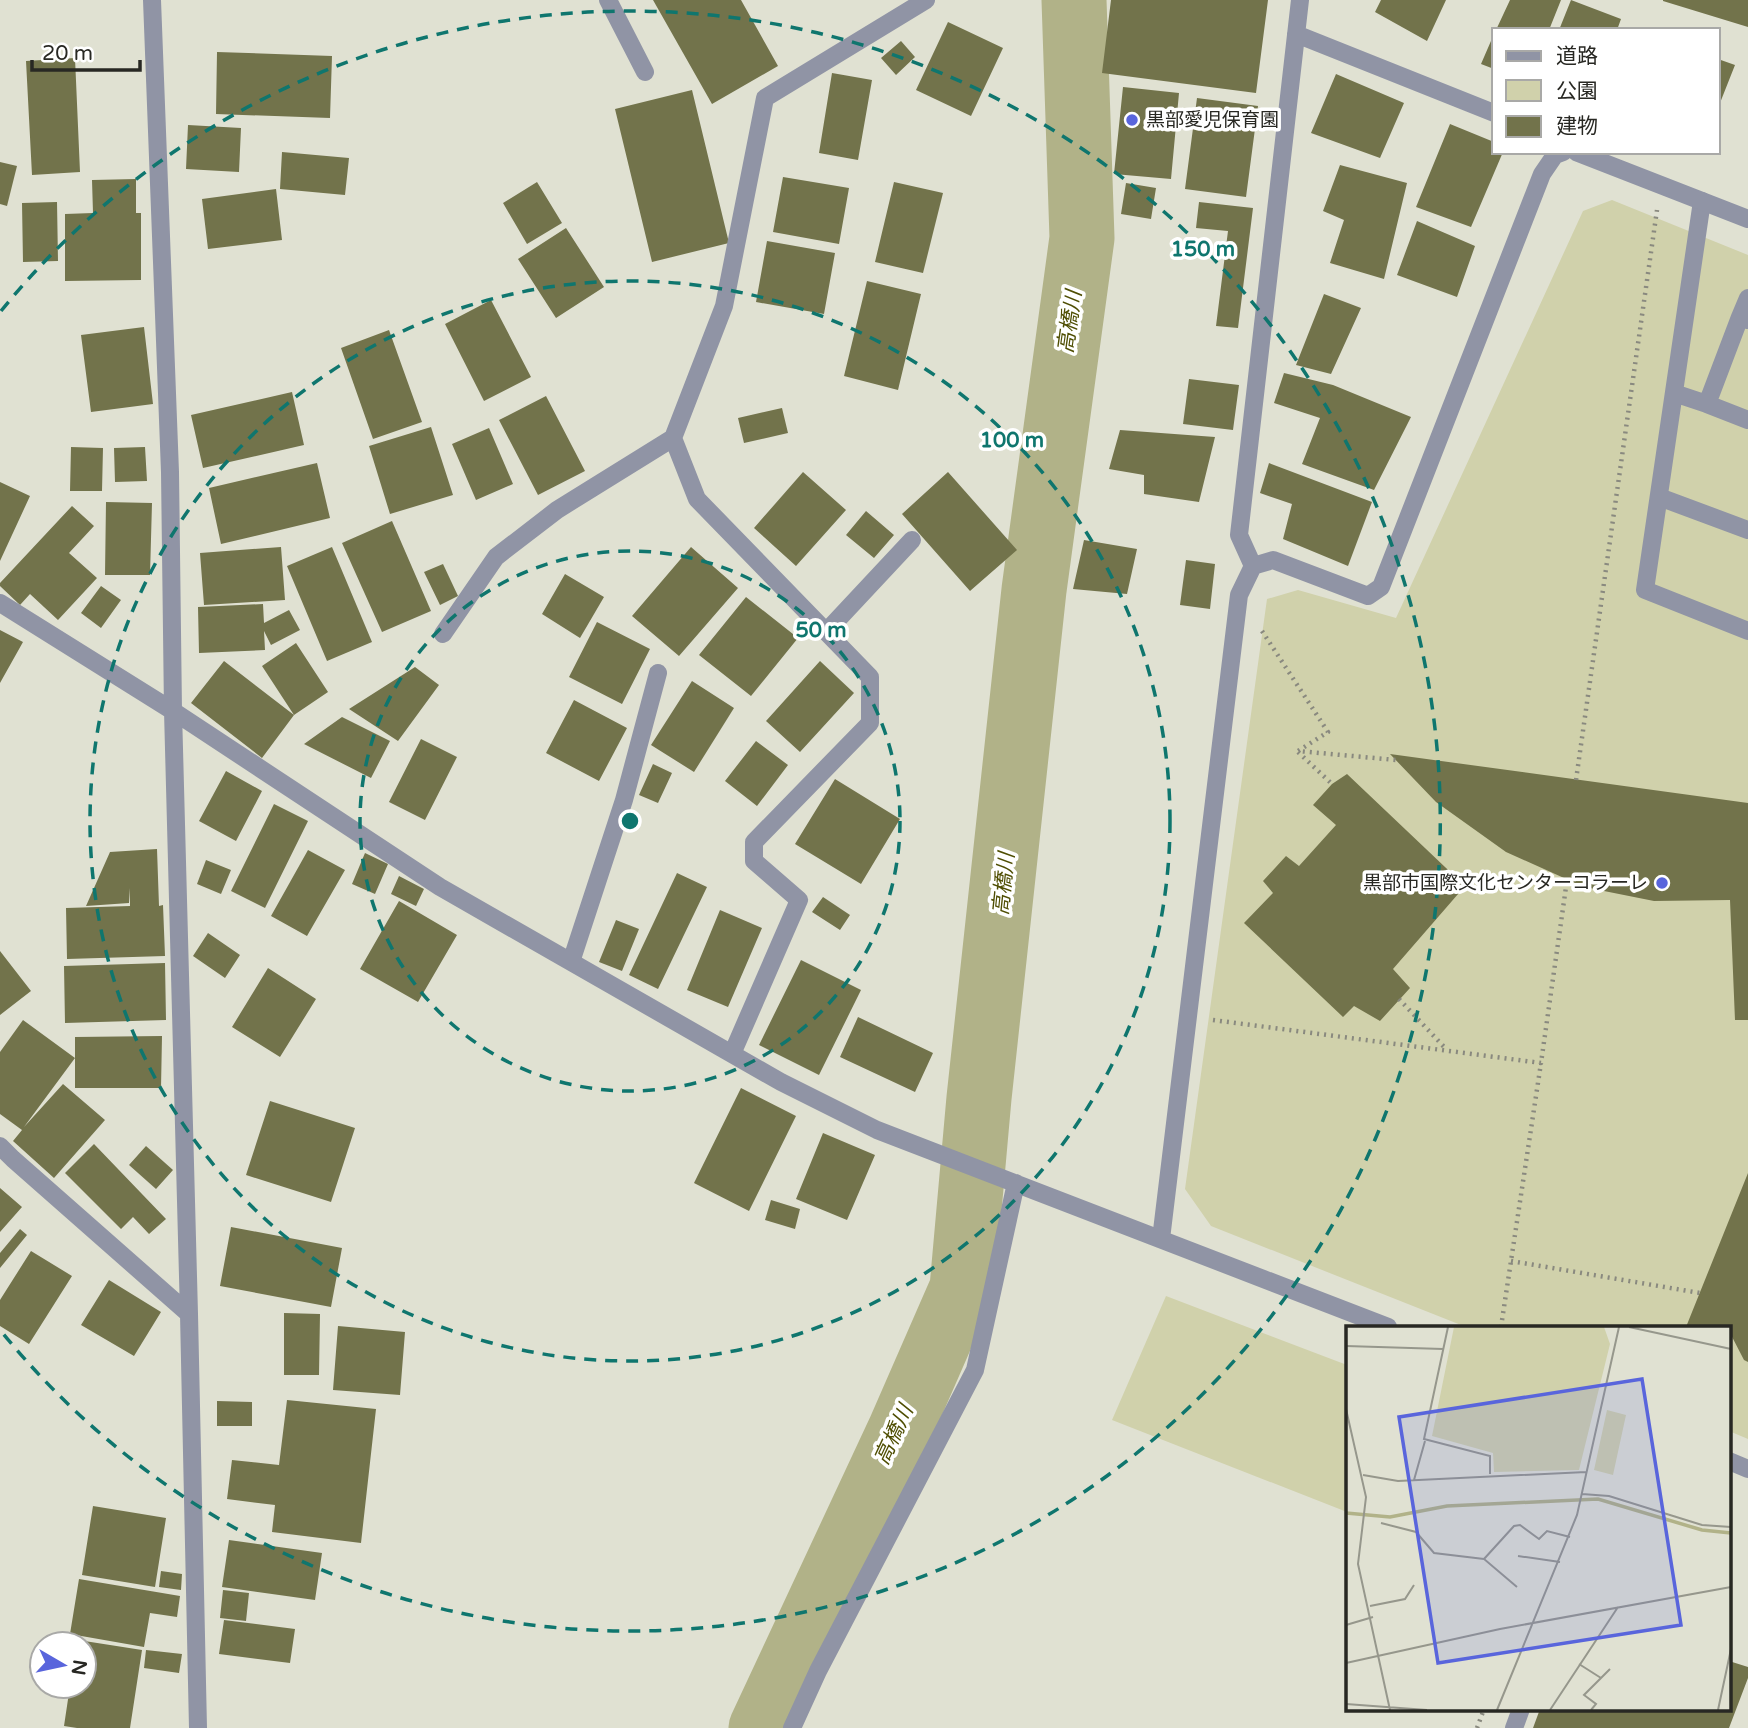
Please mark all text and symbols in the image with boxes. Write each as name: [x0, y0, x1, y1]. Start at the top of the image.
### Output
scale bar: [32, 28, 140, 72]
legend: [1492, 28, 1720, 154]
text: 20 m: [42, 41, 93, 66]
text: 道路: [1556, 44, 1598, 69]
text: 公園: [1556, 79, 1598, 104]
place label: 黒部愛児保育園: [1146, 109, 1279, 131]
marker: 黒部愛児保育園: [1124, 112, 1140, 128]
text: 建物: [1556, 114, 1598, 139]
text: 150 m: [1171, 237, 1235, 262]
water label: 高橋川: [1053, 287, 1087, 355]
text: 100 m: [980, 428, 1044, 453]
text: 50 m: [795, 618, 847, 643]
centre of rings: [618, 809, 642, 833]
water label: 高橋川: [988, 849, 1020, 917]
place label: 黒部市国際文化センターコラーレ: [1363, 872, 1648, 894]
marker: 黒部市国際文化センターコラーレ: [1654, 875, 1670, 891]
inset map: [1346, 1326, 1730, 1710]
water label: 高橋川: [869, 1399, 919, 1469]
north arrow: [28, 1630, 98, 1700]
text: N: [67, 1658, 91, 1677]

